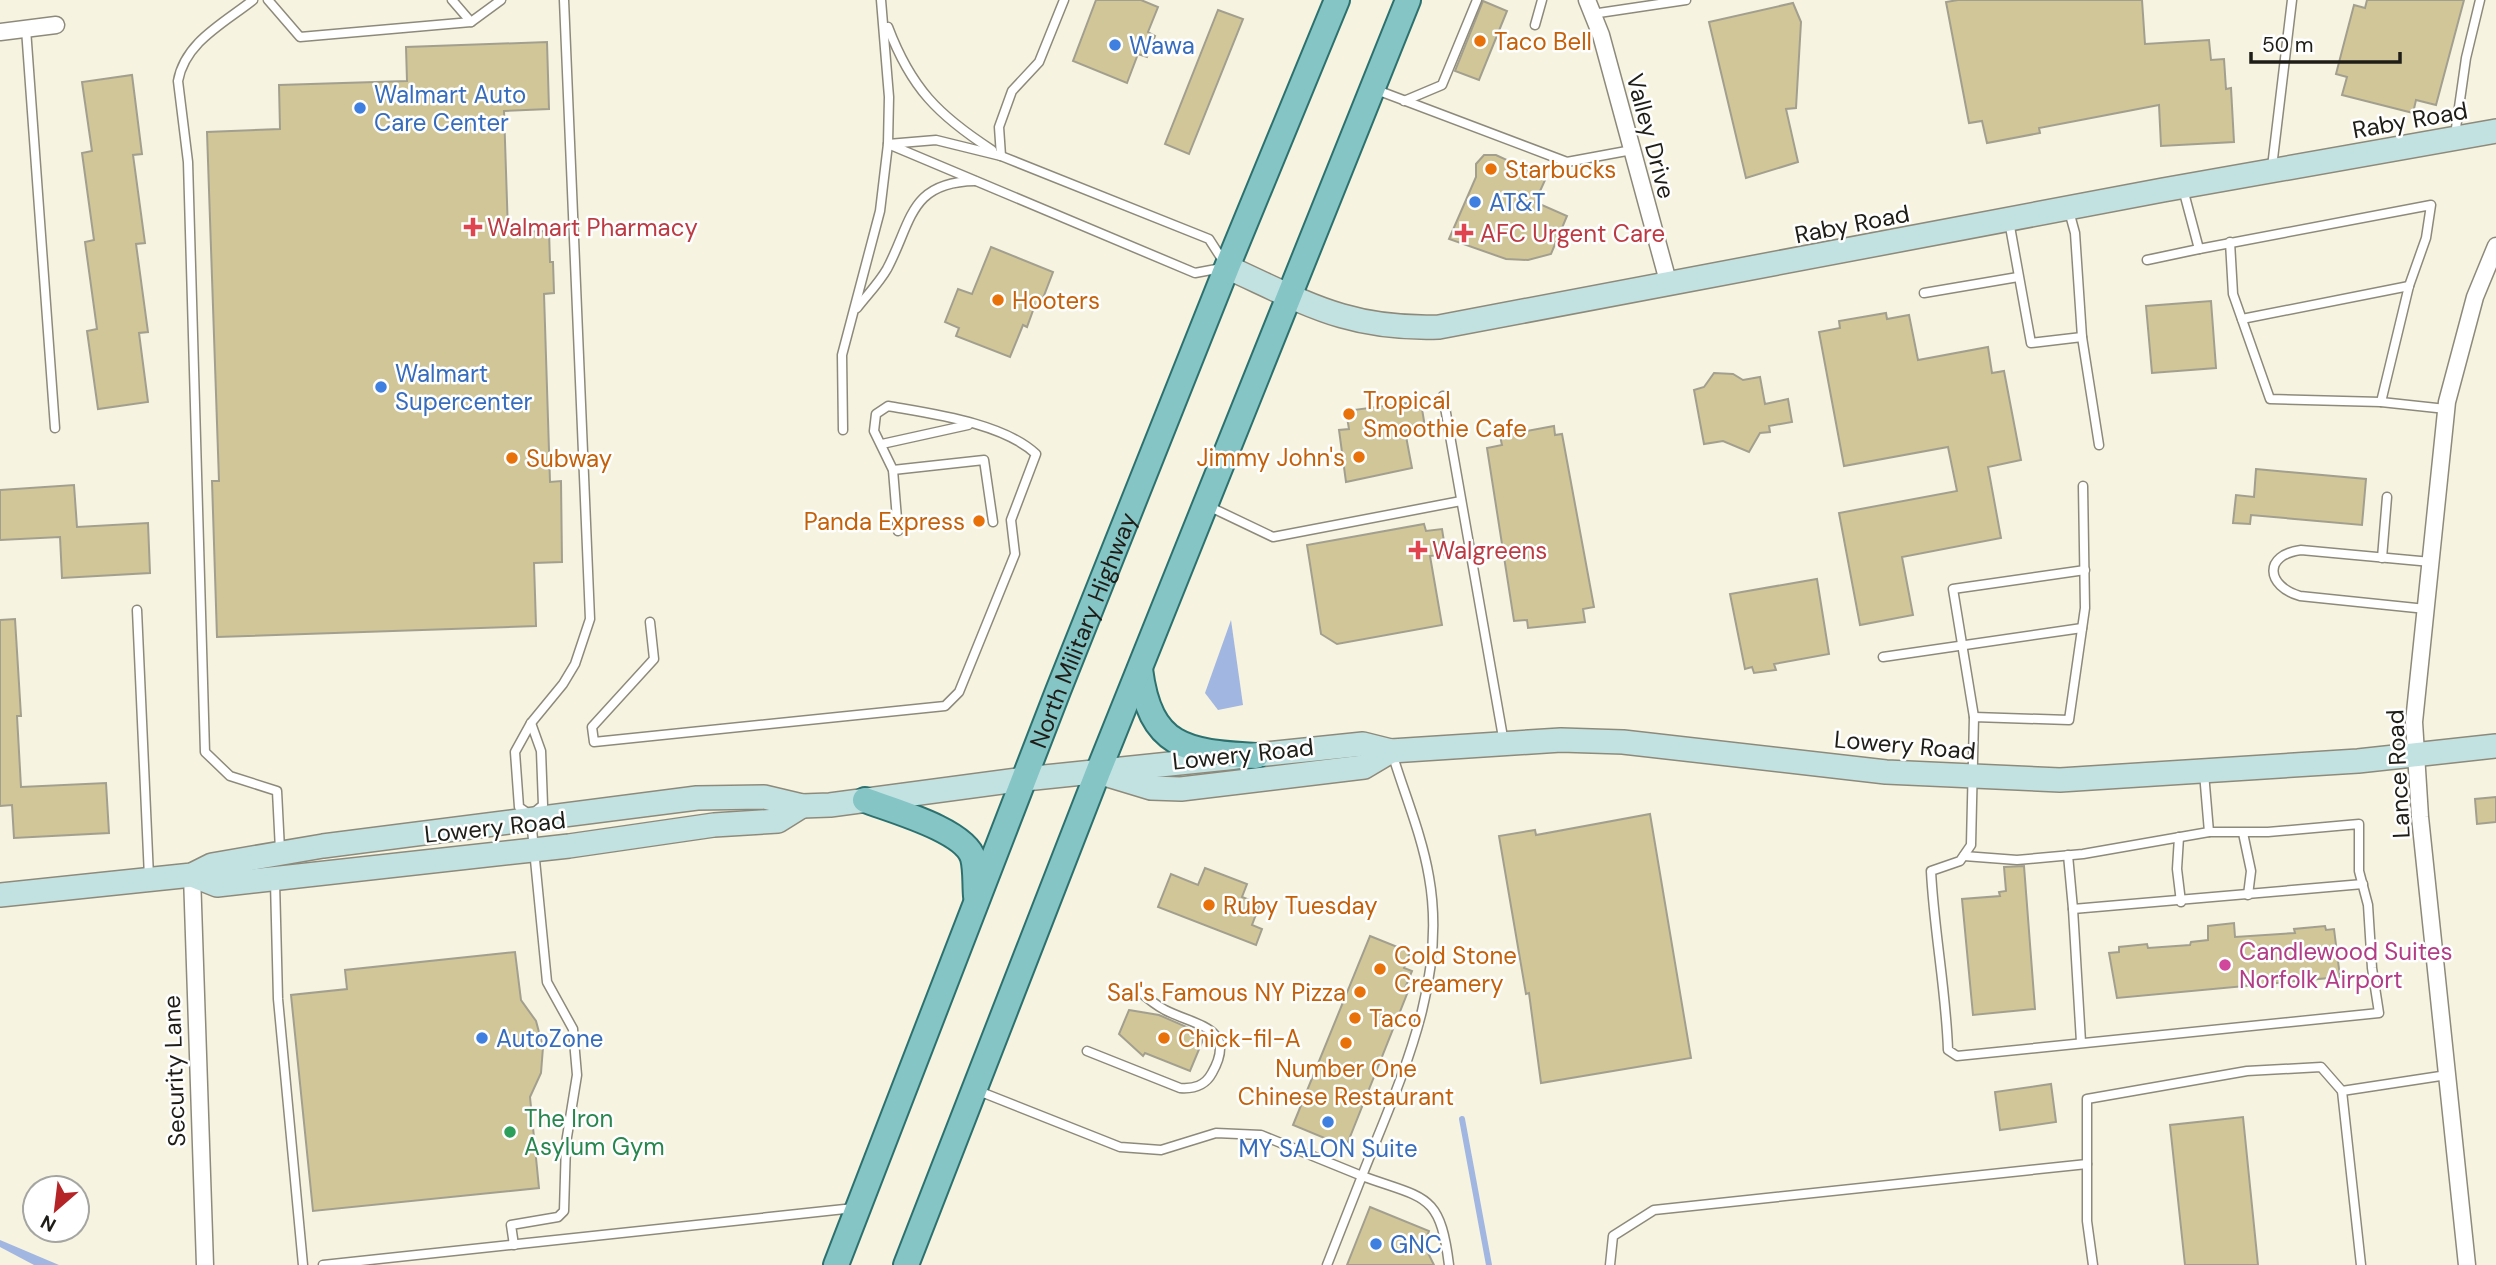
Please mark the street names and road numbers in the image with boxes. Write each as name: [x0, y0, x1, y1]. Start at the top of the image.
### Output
street label: Valley Drive: [1619, 70, 1683, 202]
street label: Raby Road: [2350, 95, 2470, 145]
street label: Raby Road: [1792, 198, 1912, 250]
street label: North Military Highway: [1022, 508, 1143, 752]
street label: Lance Road: [2379, 709, 2417, 839]
street label: Lowery Road: [1833, 723, 1977, 767]
street label: Lowery Road: [1171, 731, 1315, 777]
street label: Lowery Road: [423, 804, 567, 850]
street label: Security Lane: [156, 995, 192, 1147]

